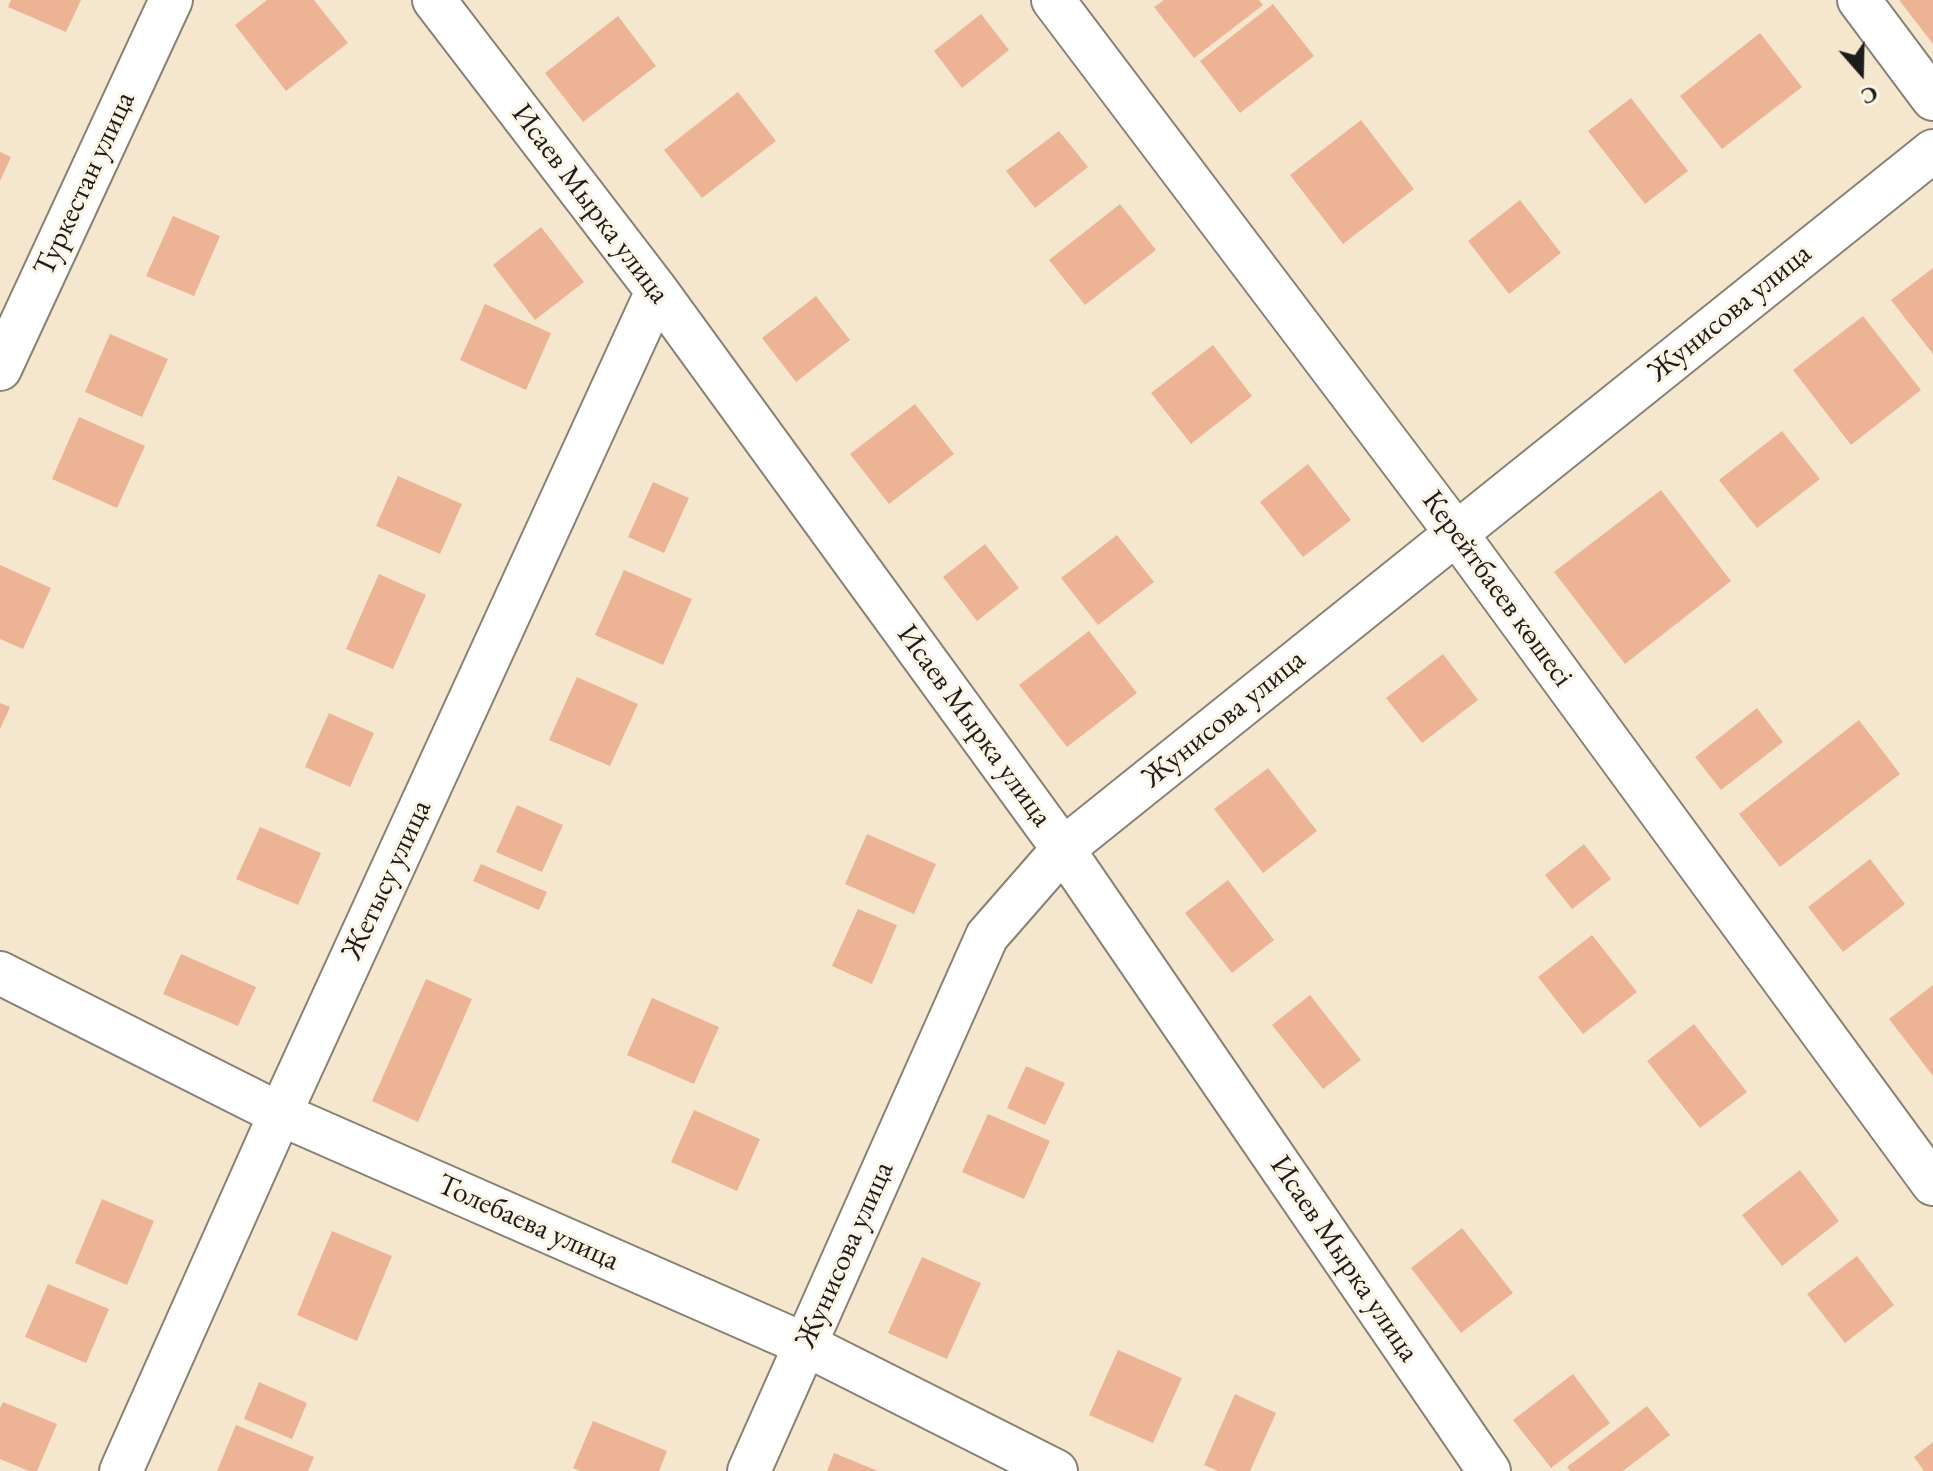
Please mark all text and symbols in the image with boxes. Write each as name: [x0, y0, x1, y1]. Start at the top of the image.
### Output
north arrow: [1821, 32, 1901, 112]
text: С: [1857, 79, 1882, 111]
street label: Туркестан улица: [27, 86, 143, 282]
street label: Исаев Мырка улица: [503, 97, 677, 311]
street label: Жунисова улица: [1641, 236, 1819, 390]
street label: Керейтбаеев көшесі: [1414, 484, 1580, 694]
street label: Исаев Мырка улица: [889, 618, 1059, 834]
street label: Жунисова улица: [1135, 642, 1313, 796]
street label: Жетысу улица: [334, 794, 440, 966]
street label: Исаев Мырка улица: [1262, 1149, 1426, 1369]
street label: Жунисова улица: [788, 1156, 902, 1354]
street label: Толебаева улица: [432, 1167, 624, 1279]

